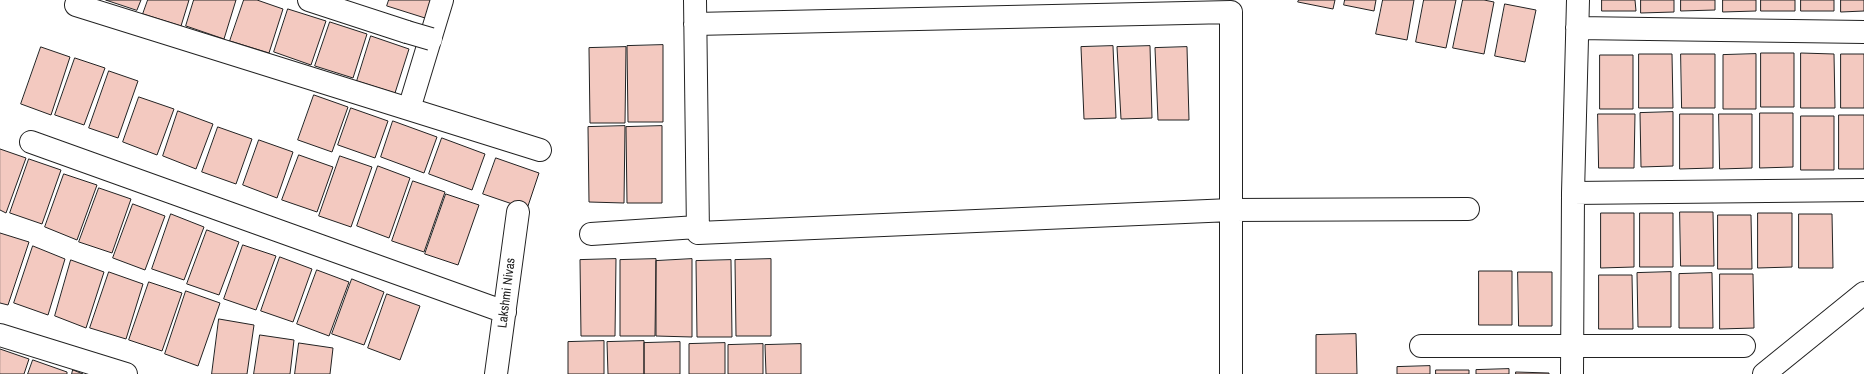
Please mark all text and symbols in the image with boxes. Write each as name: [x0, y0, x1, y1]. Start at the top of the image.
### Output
street label: Lakshmi Nivas: [495, 257, 519, 329]

